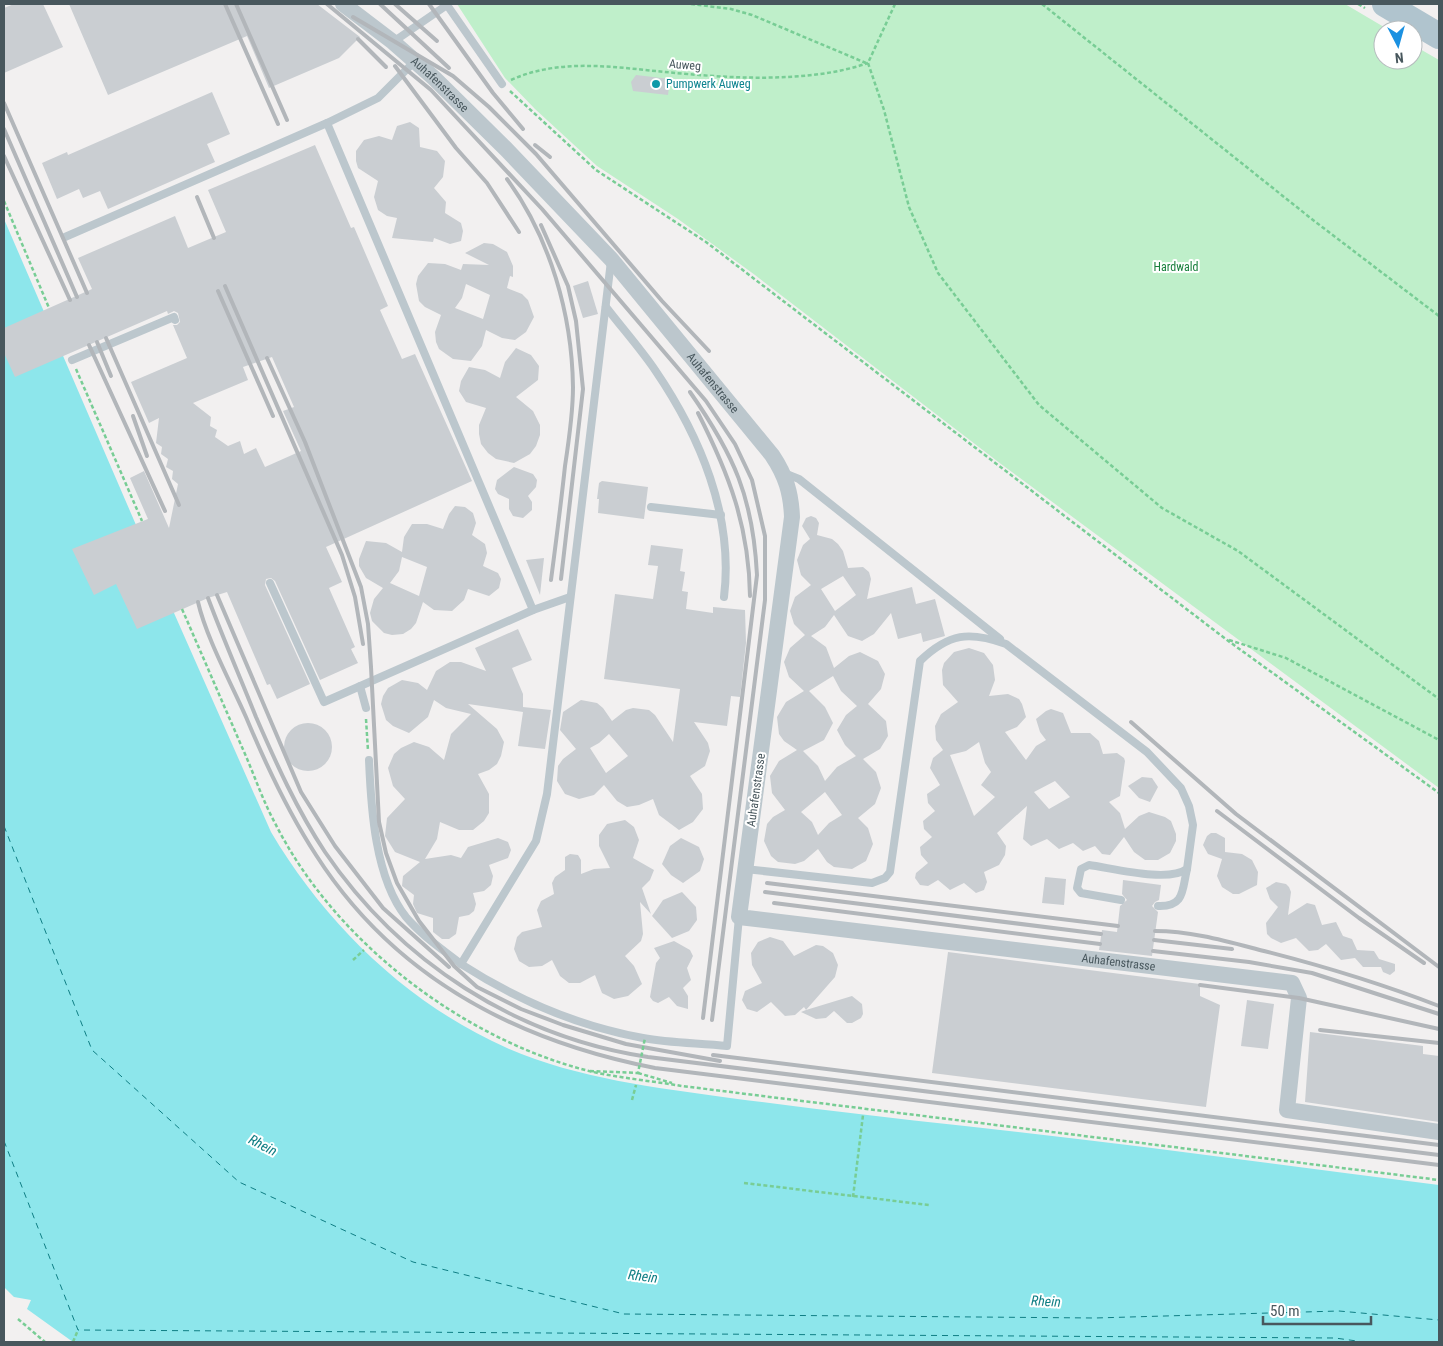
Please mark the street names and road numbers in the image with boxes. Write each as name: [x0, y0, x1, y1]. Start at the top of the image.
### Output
street label: Auhafenstrasse: [408, 54, 472, 115]
street label: Auweg: [668, 57, 702, 73]
street label: Auhafenstrasse: [684, 350, 742, 416]
street label: Auhafenstrasse: [744, 752, 768, 828]
street label: Auhafenstrasse: [1081, 951, 1157, 974]

